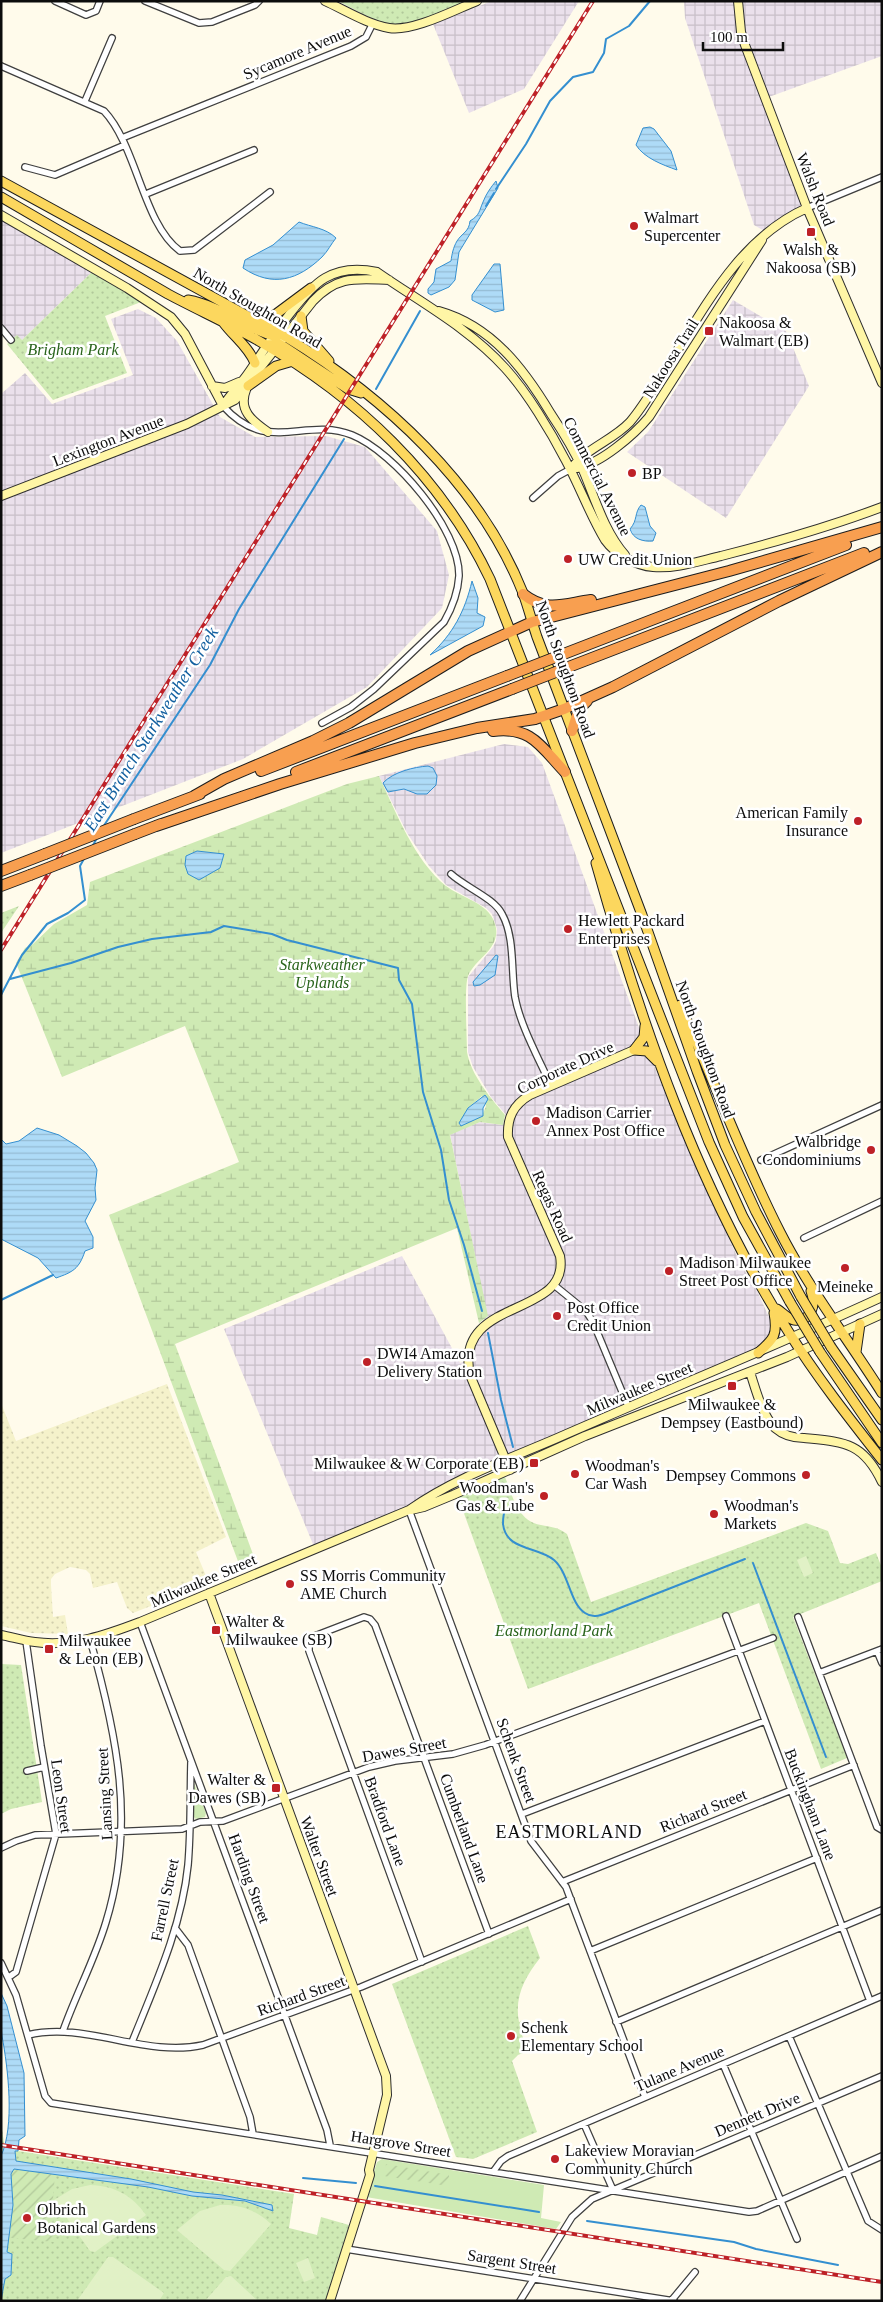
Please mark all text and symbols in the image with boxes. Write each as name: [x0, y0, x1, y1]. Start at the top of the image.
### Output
scale bar: [703, 20, 783, 52]
street label: Sycamore Avenue: [241, 22, 354, 84]
text: 100 m: [710, 29, 748, 45]
street label: Walsh Road: [793, 150, 838, 228]
place label: Walmart Supercenter: [644, 209, 721, 245]
marker: Walmart Supercenter: [628, 220, 640, 232]
marker: Walsh & Nakoosa (SB): [805, 226, 817, 238]
place label: Walsh & Nakoosa (SB): [766, 241, 856, 277]
street label: North Stoughton Road: [190, 264, 325, 352]
place label: Nakoosa & Walmart (EB): [719, 314, 809, 350]
street label: Nakoosa Trail: [639, 315, 702, 401]
marker: Nakoosa & Walmart (EB): [703, 325, 715, 337]
park label: Brigham Park: [27, 341, 119, 359]
street label: Lexington Avenue: [50, 411, 166, 470]
street label: Commercial Avenue: [560, 414, 635, 538]
place label: BP: [642, 465, 662, 482]
marker: BP: [626, 467, 638, 479]
place label: UW Credit Union: [578, 551, 692, 568]
marker: UW Credit Union: [562, 553, 574, 565]
street label: North Stoughton Road: [532, 598, 598, 740]
water label: East Branch Starkweather Creek: [79, 622, 223, 836]
place label: American Family Insurance: [736, 804, 848, 839]
marker: American Family Insurance: [852, 815, 864, 827]
place label: Hewlett Packard Enterprises: [578, 912, 684, 948]
marker: Hewlett Packard Enterprises: [562, 923, 574, 935]
park label: Starkweather Uplands: [279, 956, 365, 992]
street label: North Stoughton Road: [672, 978, 738, 1120]
street label: Corporate Drive: [514, 1038, 617, 1098]
place label: Madison Carrier Annex Post Office: [546, 1104, 665, 1139]
marker: Madison Carrier Annex Post Office: [530, 1115, 542, 1127]
place label: Walbridge Condominiums: [762, 1133, 861, 1168]
marker: Walbridge Condominiums: [865, 1144, 877, 1156]
street label: Regas Road: [528, 1168, 576, 1245]
place label: Madison Milwaukee Street Post Office: [679, 1254, 811, 1289]
marker: Meineke: [839, 1262, 851, 1274]
marker: Madison Milwaukee Street Post Office: [663, 1265, 675, 1277]
place label: Meineke: [817, 1278, 873, 1295]
place label: Post Office Credit Union: [567, 1299, 651, 1334]
marker: Post Office Credit Union: [551, 1310, 563, 1322]
place label: DWI4 Amazon Delivery Station: [377, 1345, 482, 1381]
marker: DWI4 Amazon Delivery Station: [361, 1356, 373, 1368]
street label: Milwaukee Street: [584, 1358, 695, 1418]
marker: Milwaukee & Dempsey (Eastbound): [726, 1380, 738, 1392]
place label: Milwaukee & Dempsey (Eastbound): [661, 1396, 803, 1432]
place label: Milwaukee & W Corporate (EB): [314, 1455, 524, 1473]
marker: Milwaukee & W Corporate (EB): [528, 1457, 540, 1469]
place label: Woodman's Car Wash: [585, 1457, 659, 1492]
place label: Dempsey Commons: [666, 1467, 796, 1485]
marker: Woodman's Car Wash: [569, 1468, 581, 1480]
marker: Dempsey Commons: [800, 1469, 812, 1481]
place label: Woodman's Gas & Lube: [456, 1479, 534, 1514]
marker: Woodman's Gas & Lube: [538, 1490, 550, 1502]
place label: Woodman's Markets: [724, 1497, 798, 1532]
marker: Woodman's Markets: [708, 1508, 720, 1520]
street label: Milwaukee Street: [148, 1550, 259, 1610]
place label: SS Morris Community AME Church: [300, 1567, 446, 1602]
marker: SS Morris Community AME Church: [284, 1578, 296, 1590]
place label: Walter & Milwaukee (SB): [226, 1613, 332, 1649]
park label: Eastmorland Park: [494, 1622, 614, 1639]
marker: Walter & Milwaukee (SB): [210, 1624, 222, 1636]
place label: Milwaukee & Leon (EB): [59, 1632, 143, 1668]
marker: Milwaukee & Leon (EB): [43, 1643, 55, 1655]
street label: Schenk Street: [493, 1716, 540, 1805]
street label: Dawes Street: [361, 1734, 448, 1765]
street label: Buckingham Lane: [781, 1746, 840, 1863]
street label: Lansing Street: [94, 1747, 116, 1841]
street label: Leon Street: [48, 1758, 75, 1835]
place label: Walter & Dawes (SB): [188, 1771, 267, 1807]
street label: Cumberland Lane: [437, 1771, 492, 1885]
street label: Bradford Lane: [362, 1774, 410, 1868]
marker: Walter & Dawes (SB): [270, 1782, 282, 1794]
street label: Richard Street: [657, 1785, 750, 1836]
street label: Walter Street: [297, 1814, 342, 1899]
district label: EASTMORLAND: [495, 1822, 643, 1842]
street label: Harding Street: [225, 1831, 274, 1926]
street label: Farrell Street: [147, 1857, 182, 1943]
street label: Richard Street: [255, 1972, 348, 2019]
place label: Schenk Elementary School: [521, 2019, 644, 2055]
marker: Schenk Elementary School: [505, 2030, 517, 2042]
street label: Tulane Avenue: [632, 2042, 726, 2095]
street label: Dennett Drive: [712, 2089, 802, 2140]
street label: Hargrove Street: [349, 2127, 453, 2161]
place label: Lakeview Moravian Community Church: [565, 2142, 694, 2178]
marker: Lakeview Moravian Community Church: [549, 2153, 561, 2165]
place label: Olbrich Botanical Gardens: [37, 2201, 156, 2236]
marker: Olbrich Botanical Gardens: [21, 2212, 33, 2224]
street label: Sargent Street: [466, 2246, 558, 2278]

